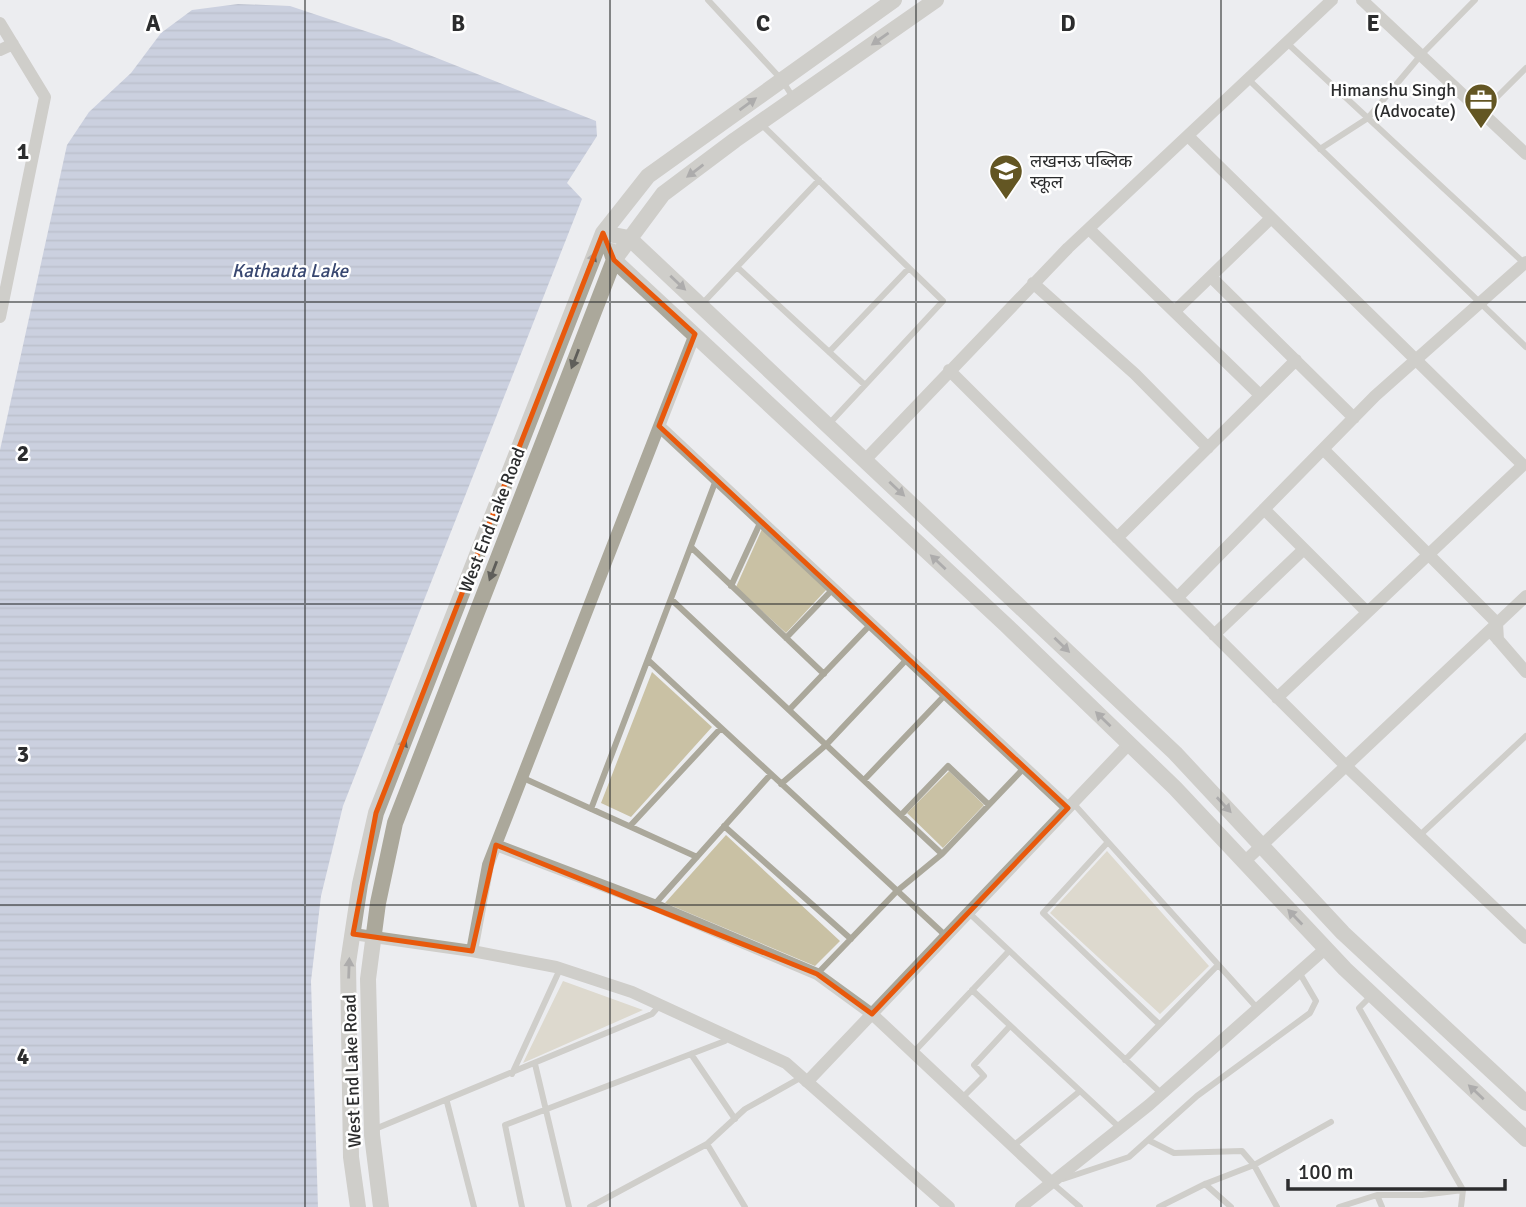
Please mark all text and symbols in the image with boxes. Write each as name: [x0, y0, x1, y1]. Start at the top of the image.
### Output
text: A: [146, 9, 161, 38]
text: B: [451, 9, 465, 38]
text: C: [756, 9, 770, 38]
text: D: [1060, 9, 1076, 38]
text: E: [1366, 9, 1380, 38]
one-way arrow: [871, 32, 889, 46]
place label: Himanshu Singh (Advocate): [1330, 79, 1456, 122]
office icon: Himanshu Singh (Advocate): [1462, 81, 1500, 130]
one-way arrow: [739, 97, 758, 111]
text: 1: [17, 137, 29, 166]
place label: लखनऊ पब्लिक स्कूल: [1030, 150, 1133, 194]
school or university icon: लखनऊ पब्लिक स्कूल: [987, 152, 1025, 201]
one-way arrow: [686, 163, 704, 178]
one-way arrow: [585, 251, 596, 272]
water label: Kathauta Lake: [232, 259, 350, 283]
one-way arrow: [669, 274, 686, 290]
one-way arrow: [570, 348, 581, 369]
text: 2: [17, 439, 29, 468]
street label: West End Lake Road: [454, 444, 530, 596]
one-way arrow: [888, 481, 905, 497]
one-way arrow: [930, 554, 947, 570]
one-way arrow: [487, 560, 498, 581]
one-way arrow: [1053, 637, 1070, 653]
one-way arrow: [1095, 711, 1112, 727]
one-way arrow: [396, 737, 407, 758]
text: 3: [17, 740, 29, 769]
one-way arrow: [1216, 796, 1232, 814]
one-way arrow: [1286, 909, 1303, 926]
one-way arrow: [343, 957, 354, 979]
street label: West End Lake Road: [338, 994, 366, 1148]
text: 4: [17, 1042, 29, 1071]
one-way arrow: [1468, 1085, 1485, 1101]
scale bar: [1288, 1148, 1505, 1192]
text: 100 m: [1298, 1159, 1353, 1185]

